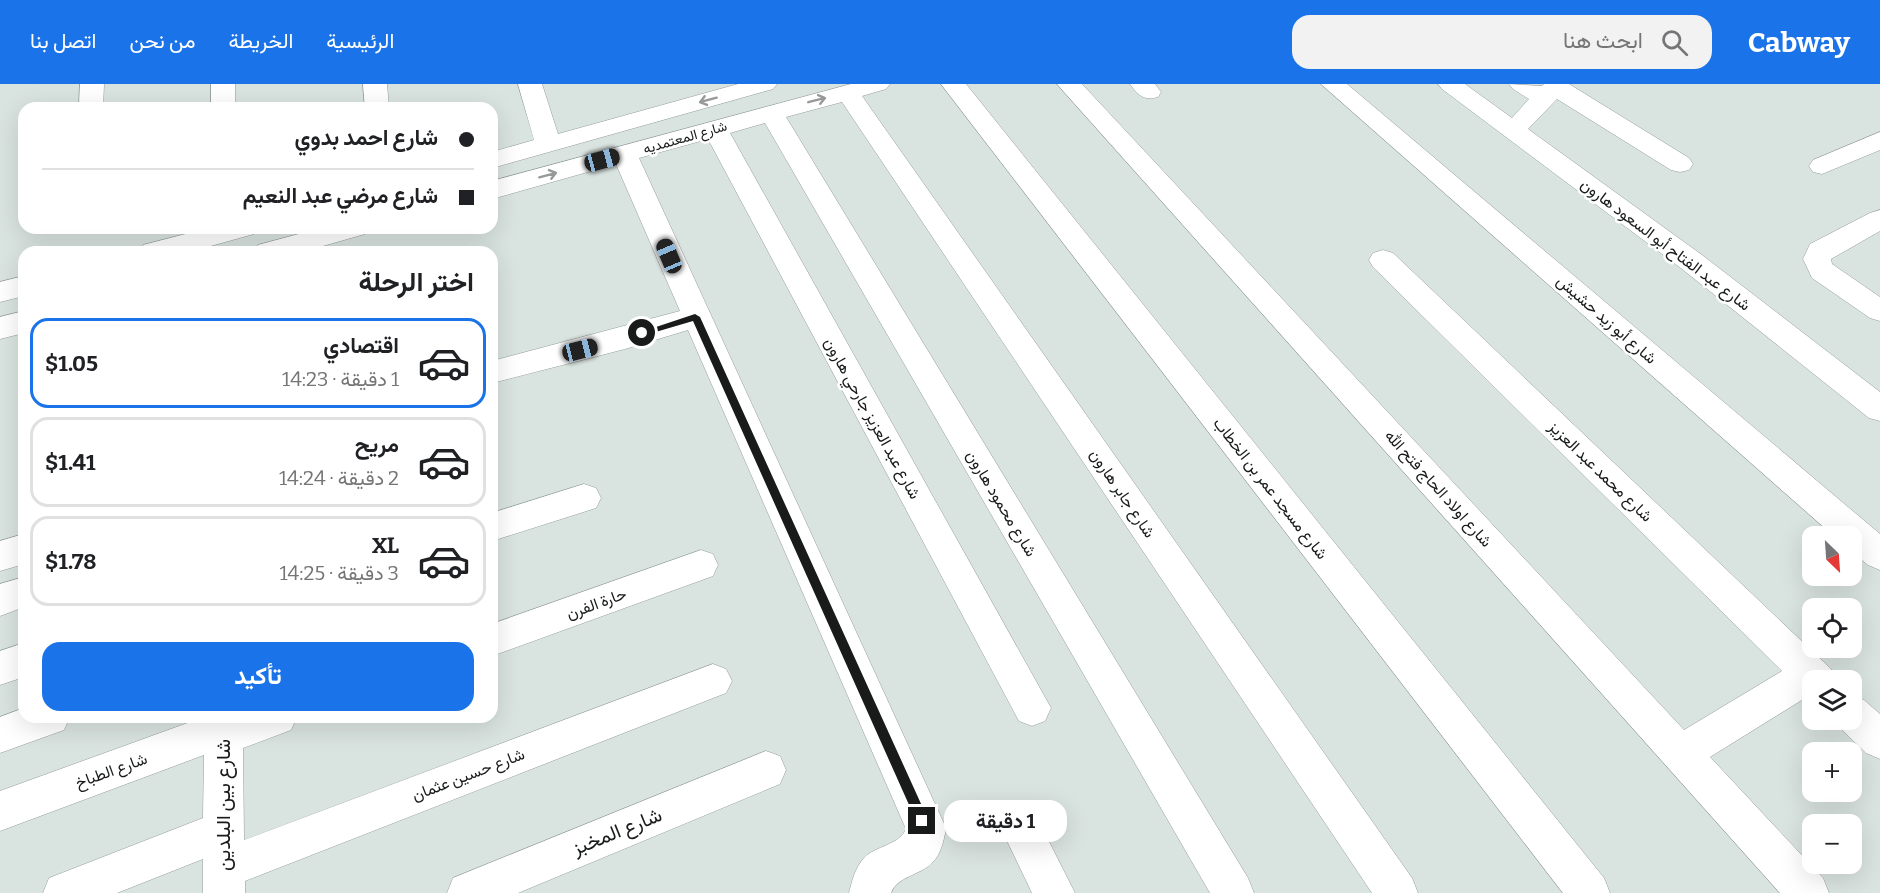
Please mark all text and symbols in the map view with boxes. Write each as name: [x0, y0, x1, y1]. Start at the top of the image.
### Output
search box: [1292, 15, 1712, 69]
icon: search: [1658, 26, 1691, 59]
text: Cabway: [1748, 26, 1850, 59]
text: ابحث هنا: [1563, 27, 1643, 54]
text: اتصل بنا: [30, 28, 96, 54]
text: من نحن: [129, 28, 195, 54]
text: الخريطة: [228, 28, 293, 54]
text: الرئيسية: [326, 28, 394, 54]
one-way arrow: [699, 94, 718, 106]
one-way arrow: [807, 94, 826, 106]
street label: شارع المعتمديه: [641, 117, 730, 159]
text: شارع احمد بدوي: [295, 124, 438, 151]
car: [582, 147, 622, 173]
one-way arrow: [539, 168, 558, 180]
street label: شارع عبد الفتاح أبو السعود هارون: [1576, 174, 1754, 316]
text: شارع مرضي عبد النعيم: [243, 182, 438, 209]
car: [654, 236, 684, 276]
text: اختر الرحلة: [358, 266, 474, 298]
street label: شارع أبو زيد حشيش: [1552, 271, 1660, 369]
route start: [628, 319, 655, 346]
text: اقتصادي: [323, 332, 399, 359]
street label: شارع عبد العزيز جارحي هارون: [817, 334, 925, 504]
icon: car: [417, 336, 471, 390]
car: [560, 337, 600, 363]
text: $1.05: [45, 350, 98, 377]
text: 1 دقيقة · 14:23: [282, 367, 399, 391]
street label: شارع مسجد عمر بن الخطاب: [1208, 414, 1332, 564]
street label: شارع محمد عبد العزيز: [1543, 416, 1656, 527]
street label: شارع اولاد الحاج فتح الله: [1380, 426, 1496, 552]
text: مريح: [355, 431, 399, 458]
icon: car: [417, 435, 471, 489]
street label: شارع جابر هارون: [1084, 445, 1159, 542]
street label: شارع محمود هارون: [961, 447, 1041, 561]
text: $1.41: [45, 449, 95, 476]
text: 2 دقيقة · 14:24: [279, 466, 399, 490]
north arrow: [1802, 526, 1862, 586]
map controls: [1802, 526, 1862, 874]
text: XL: [372, 532, 399, 559]
icon: car: [417, 534, 471, 588]
text: $1.78: [45, 548, 97, 575]
text: 3 دقيقة · 14:25: [279, 561, 399, 585]
street label: حارة الفرن: [564, 584, 629, 624]
button: locate: [1802, 598, 1862, 658]
button: تأكيد: [42, 642, 474, 711]
button: layers: [1802, 670, 1862, 730]
street label: شارع بين البلدين: [211, 739, 237, 871]
button: +: [1802, 742, 1862, 802]
street label: شارع حسين عثمان: [409, 744, 528, 807]
street label: شارع الطباخ: [73, 749, 150, 794]
callout: 1 دقيقة: [943, 800, 1066, 842]
street label: شارع المخبز: [568, 802, 666, 862]
route end: [908, 807, 935, 834]
text: 1 دقيقة: [976, 809, 1035, 833]
button: −: [1802, 814, 1862, 874]

